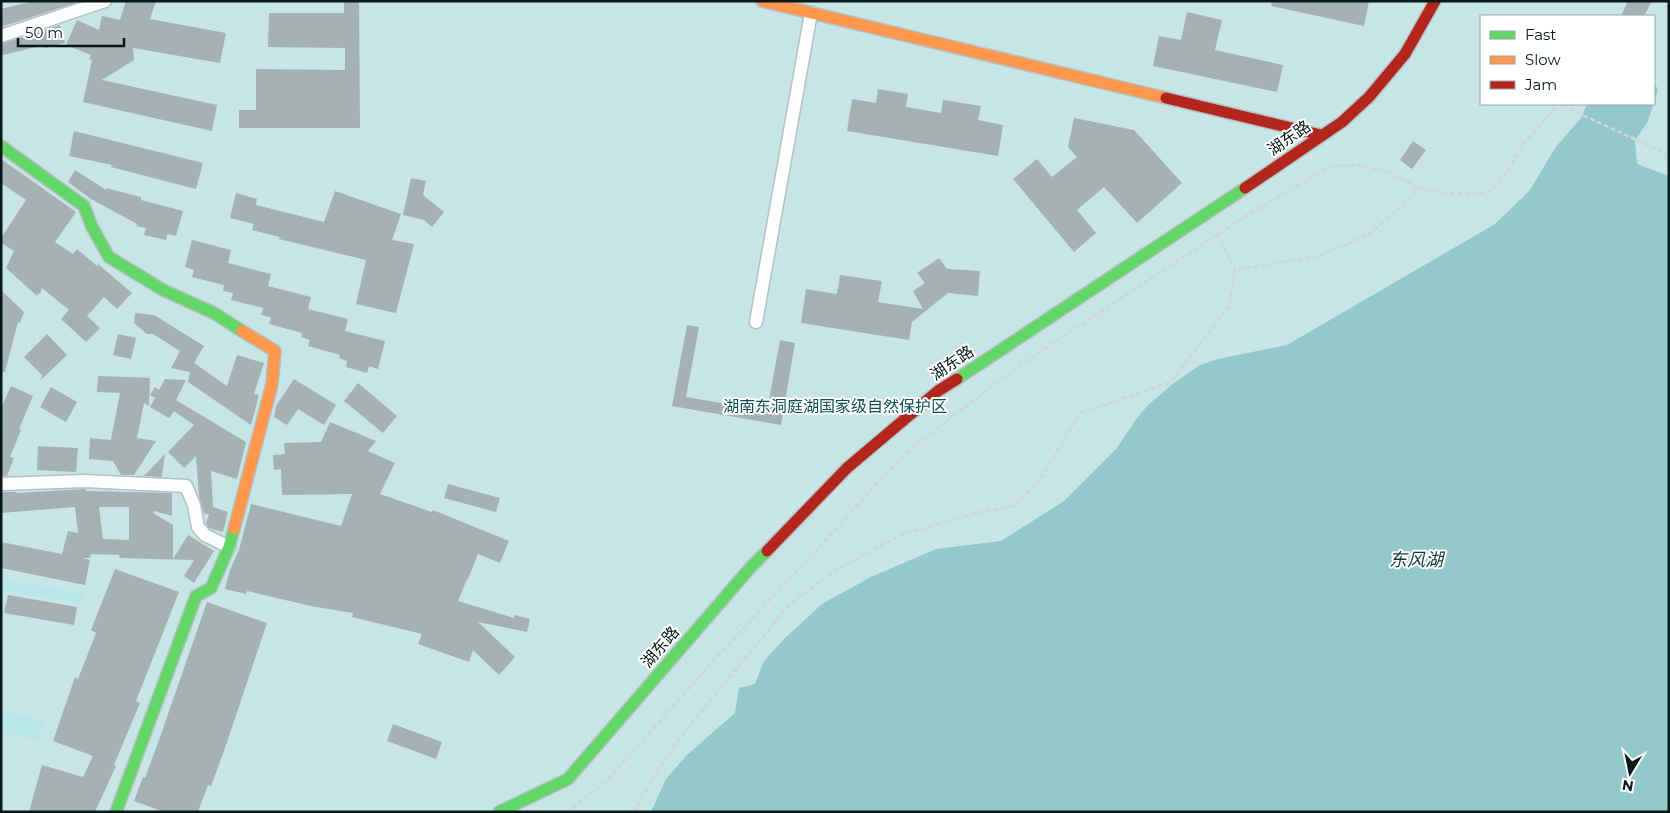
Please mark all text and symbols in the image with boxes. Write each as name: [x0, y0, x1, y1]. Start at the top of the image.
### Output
scale bar: [18, 15, 124, 47]
legend: [1480, 15, 1655, 105]
text: 50 m: [25, 23, 63, 42]
text: Fast: [1525, 25, 1556, 44]
text: Slow: [1525, 50, 1561, 69]
text: Jam: [1524, 75, 1557, 94]
street label: 湖东路: [1264, 116, 1314, 160]
street label: 湖东路: [927, 342, 977, 384]
park label: 湖南东洞庭湖国家级自然保护区: [723, 397, 947, 416]
water label: 东风湖: [1389, 549, 1446, 571]
street label: 湖东路: [637, 623, 683, 671]
north arrow: [1605, 748, 1655, 798]
text: N: [1621, 776, 1635, 796]

